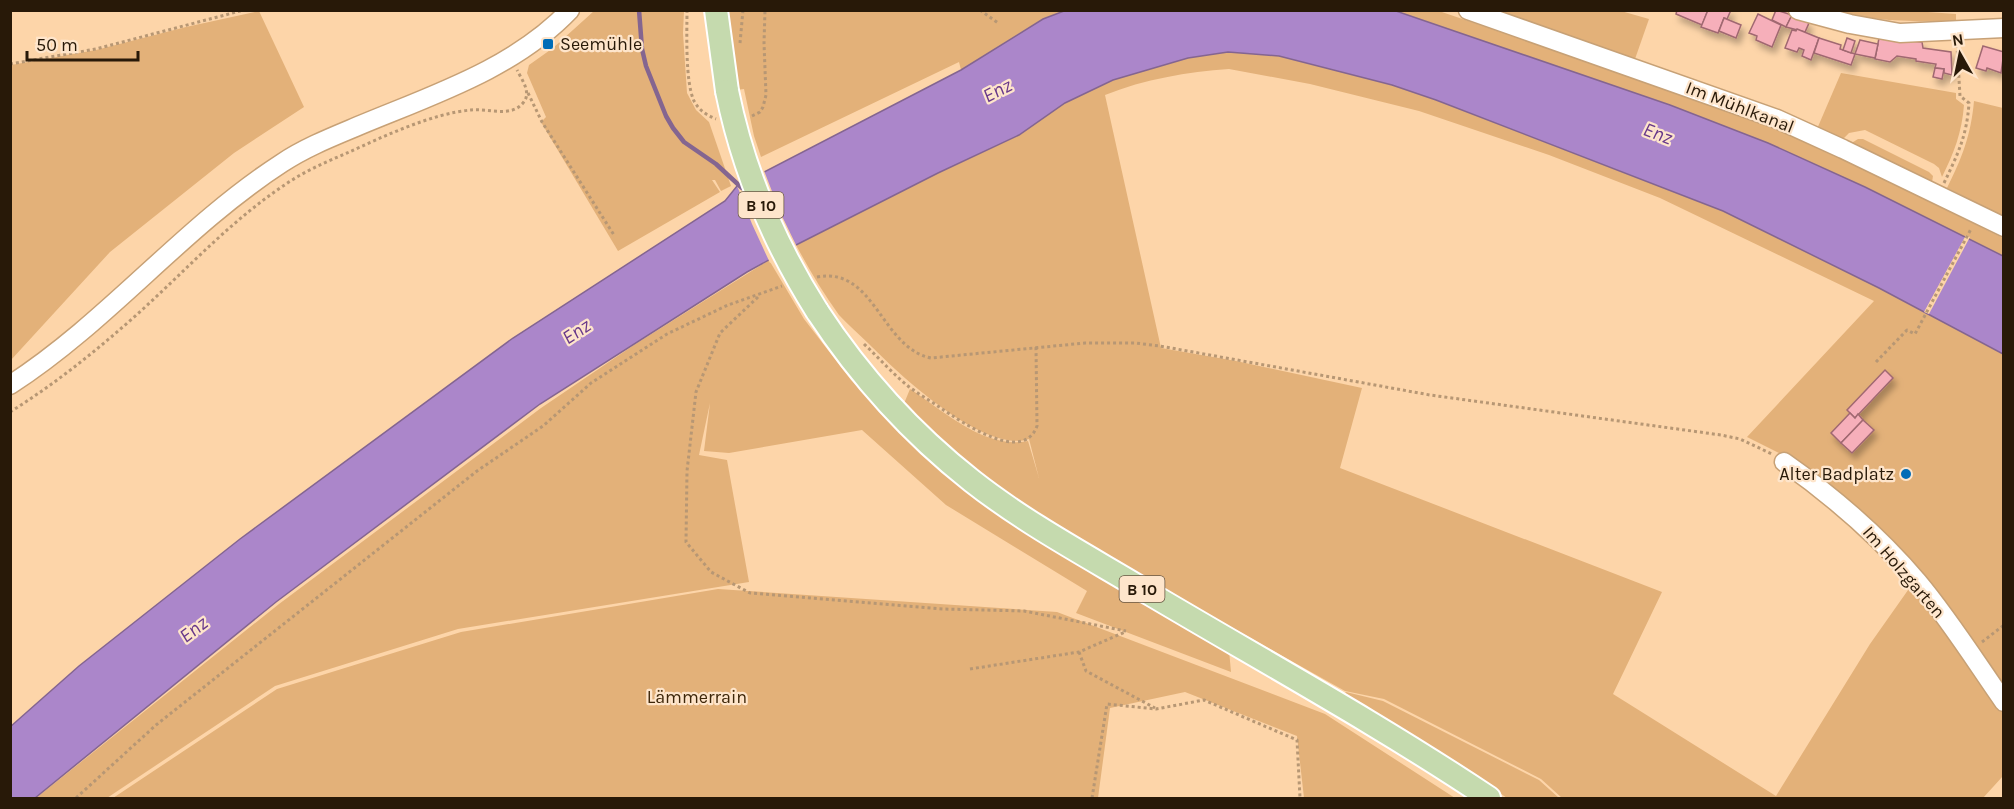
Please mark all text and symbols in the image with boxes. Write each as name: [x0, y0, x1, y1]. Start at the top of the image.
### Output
scale bar: [27, 24, 138, 62]
north arrow: [1930, 24, 1990, 84]
text: N: [1951, 29, 1965, 50]
place label: Seemühle: [560, 33, 642, 55]
text: 50 m: [36, 34, 78, 56]
marker: Seemühle: [541, 37, 555, 51]
water label: Enz: [979, 73, 1016, 107]
street label: Im Mühlkanal: [1683, 76, 1797, 138]
water label: Enz: [1640, 117, 1676, 150]
road number: B 10: [738, 192, 783, 218]
water label: Enz: [558, 313, 595, 349]
place label: Alter Badplatz: [1779, 463, 1894, 485]
marker: Alter Badplatz: [1899, 467, 1913, 481]
street label: Im Holzgarten: [1858, 521, 1950, 623]
road number: B 10: [1120, 576, 1164, 602]
water label: Enz: [175, 611, 212, 647]
park label: Lämmerrain: [647, 686, 747, 708]

